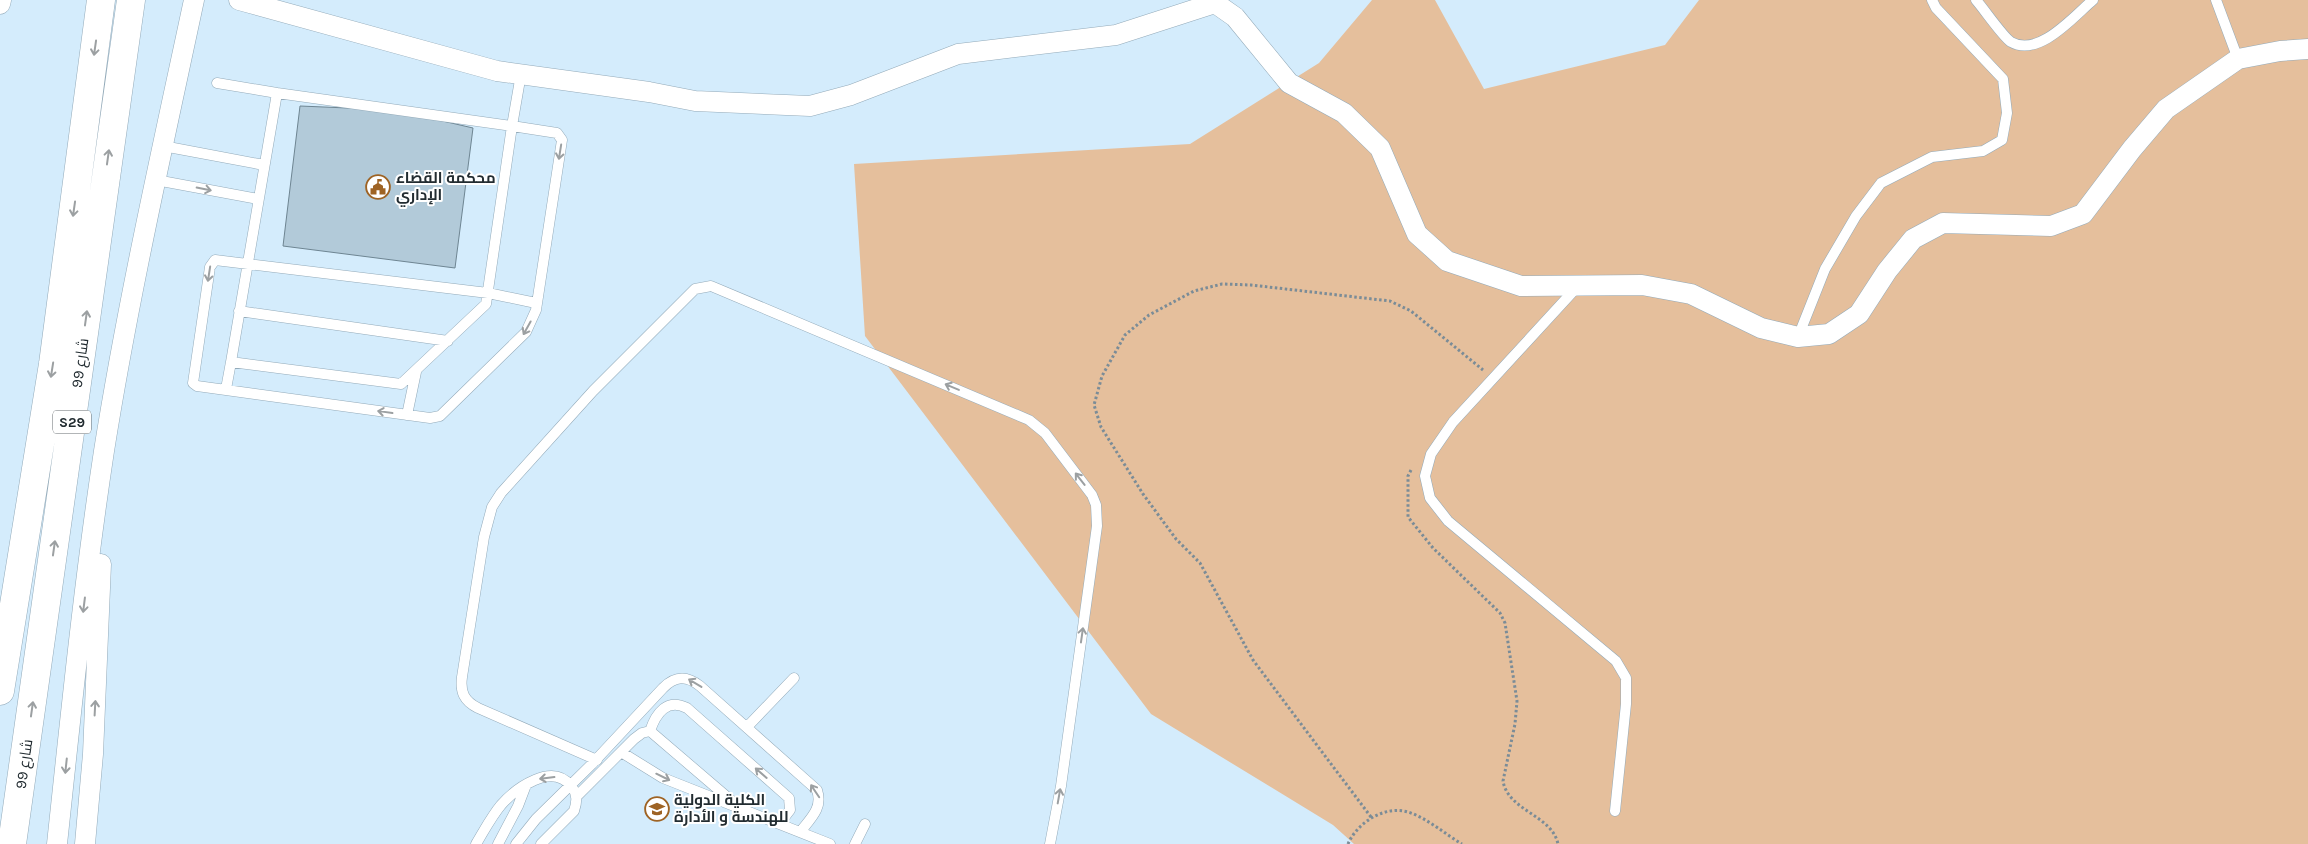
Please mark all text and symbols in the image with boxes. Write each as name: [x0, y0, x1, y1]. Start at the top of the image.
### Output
one-way arrow: [90, 40, 100, 56]
one-way arrow: [555, 144, 565, 160]
one-way arrow: [104, 149, 114, 165]
place label: محكمة القضاء الإداري: [396, 169, 496, 207]
public building icon: محكمة القضاء الإداري: [365, 174, 391, 200]
one-way arrow: [196, 184, 212, 194]
one-way arrow: [68, 201, 78, 217]
one-way arrow: [204, 266, 214, 282]
one-way arrow: [81, 310, 91, 326]
one-way arrow: [522, 321, 532, 336]
street label: 99 شارع: [68, 337, 94, 389]
one-way arrow: [47, 362, 57, 378]
one-way arrow: [945, 382, 960, 391]
one-way arrow: [377, 406, 393, 416]
road number: S29: [53, 411, 91, 434]
one-way arrow: [1075, 472, 1085, 486]
one-way arrow: [49, 540, 59, 556]
one-way arrow: [79, 596, 89, 612]
one-way arrow: [1077, 628, 1087, 644]
one-way arrow: [687, 678, 702, 688]
one-way arrow: [90, 700, 99, 716]
one-way arrow: [27, 701, 37, 717]
street label: 99 شارع: [12, 738, 38, 790]
one-way arrow: [61, 758, 70, 774]
one-way arrow: [755, 768, 768, 779]
one-way arrow: [655, 772, 670, 782]
one-way arrow: [539, 773, 555, 783]
one-way arrow: [810, 784, 820, 798]
one-way arrow: [1055, 789, 1065, 805]
place label: الكلية الدولية للهندسة و الأدارة: [674, 791, 788, 826]
school or university icon: الكلية الدولية للهندسة و الأدارة: [644, 796, 670, 822]

